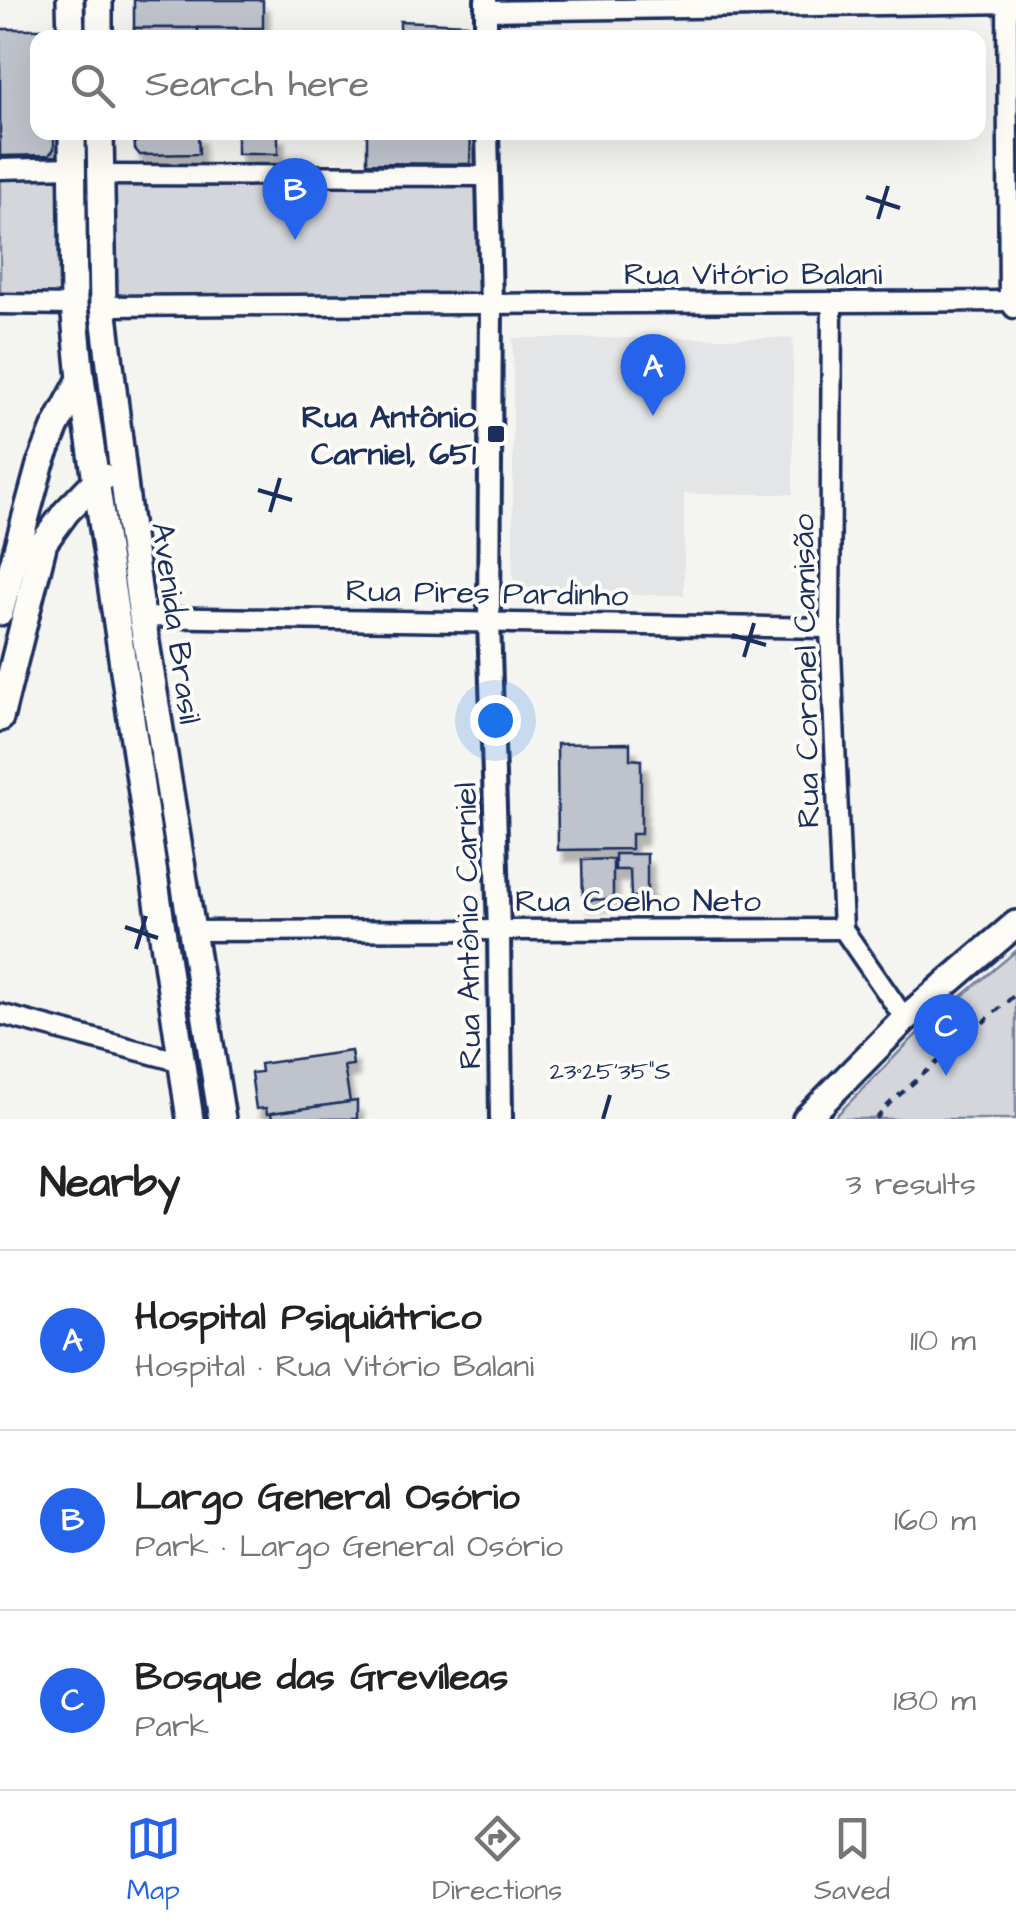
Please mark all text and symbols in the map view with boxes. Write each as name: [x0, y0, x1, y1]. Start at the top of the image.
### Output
search box: [30, 30, 986, 140]
icon: search: [65, 58, 120, 113]
text: Search here: [145, 59, 369, 111]
pin: B: [262, 158, 328, 240]
street label: Rua Vitório Balani: [624, 252, 882, 297]
pin: A: [620, 334, 686, 416]
place label: Rua Antônio Carniel, 651: [302, 395, 477, 477]
marker: Rua Antônio Carniel, 651: [485, 423, 507, 445]
street label: Rua Coronel Camisão: [781, 513, 832, 829]
street label: Avenida Brasil: [139, 519, 212, 727]
street label: Rua Pires Pardinho: [345, 569, 629, 618]
your location: [470, 695, 521, 746]
street label: Rua Antônio Carniel: [443, 782, 494, 1070]
street label: Rua Coelho Neto: [515, 879, 761, 924]
pin: C: [914, 994, 978, 1076]
text: 23°25'35"S: [550, 1054, 670, 1089]
text: Nearby: [40, 1155, 180, 1213]
text: 3 results: [846, 1162, 976, 1207]
text: Hospital Psiquiátrico: [135, 1292, 482, 1344]
text: A: [62, 1318, 83, 1363]
text: 110 m: [910, 1318, 976, 1363]
text: Hospital · Rua Vitório Balani: [135, 1344, 534, 1389]
text: Largo General Osório: [135, 1472, 520, 1524]
text: B: [61, 1498, 84, 1543]
text: 160 m: [894, 1498, 976, 1543]
text: Park · Largo General Osório: [135, 1524, 563, 1569]
text: Bosque das Grevíleas: [135, 1652, 508, 1704]
text: C: [61, 1678, 84, 1723]
text: 180 m: [893, 1678, 976, 1723]
text: Park: [135, 1704, 209, 1749]
tab: Map: [126, 1811, 181, 1910]
tab: Directions: [432, 1811, 562, 1910]
tab: Saved: [814, 1811, 890, 1910]

